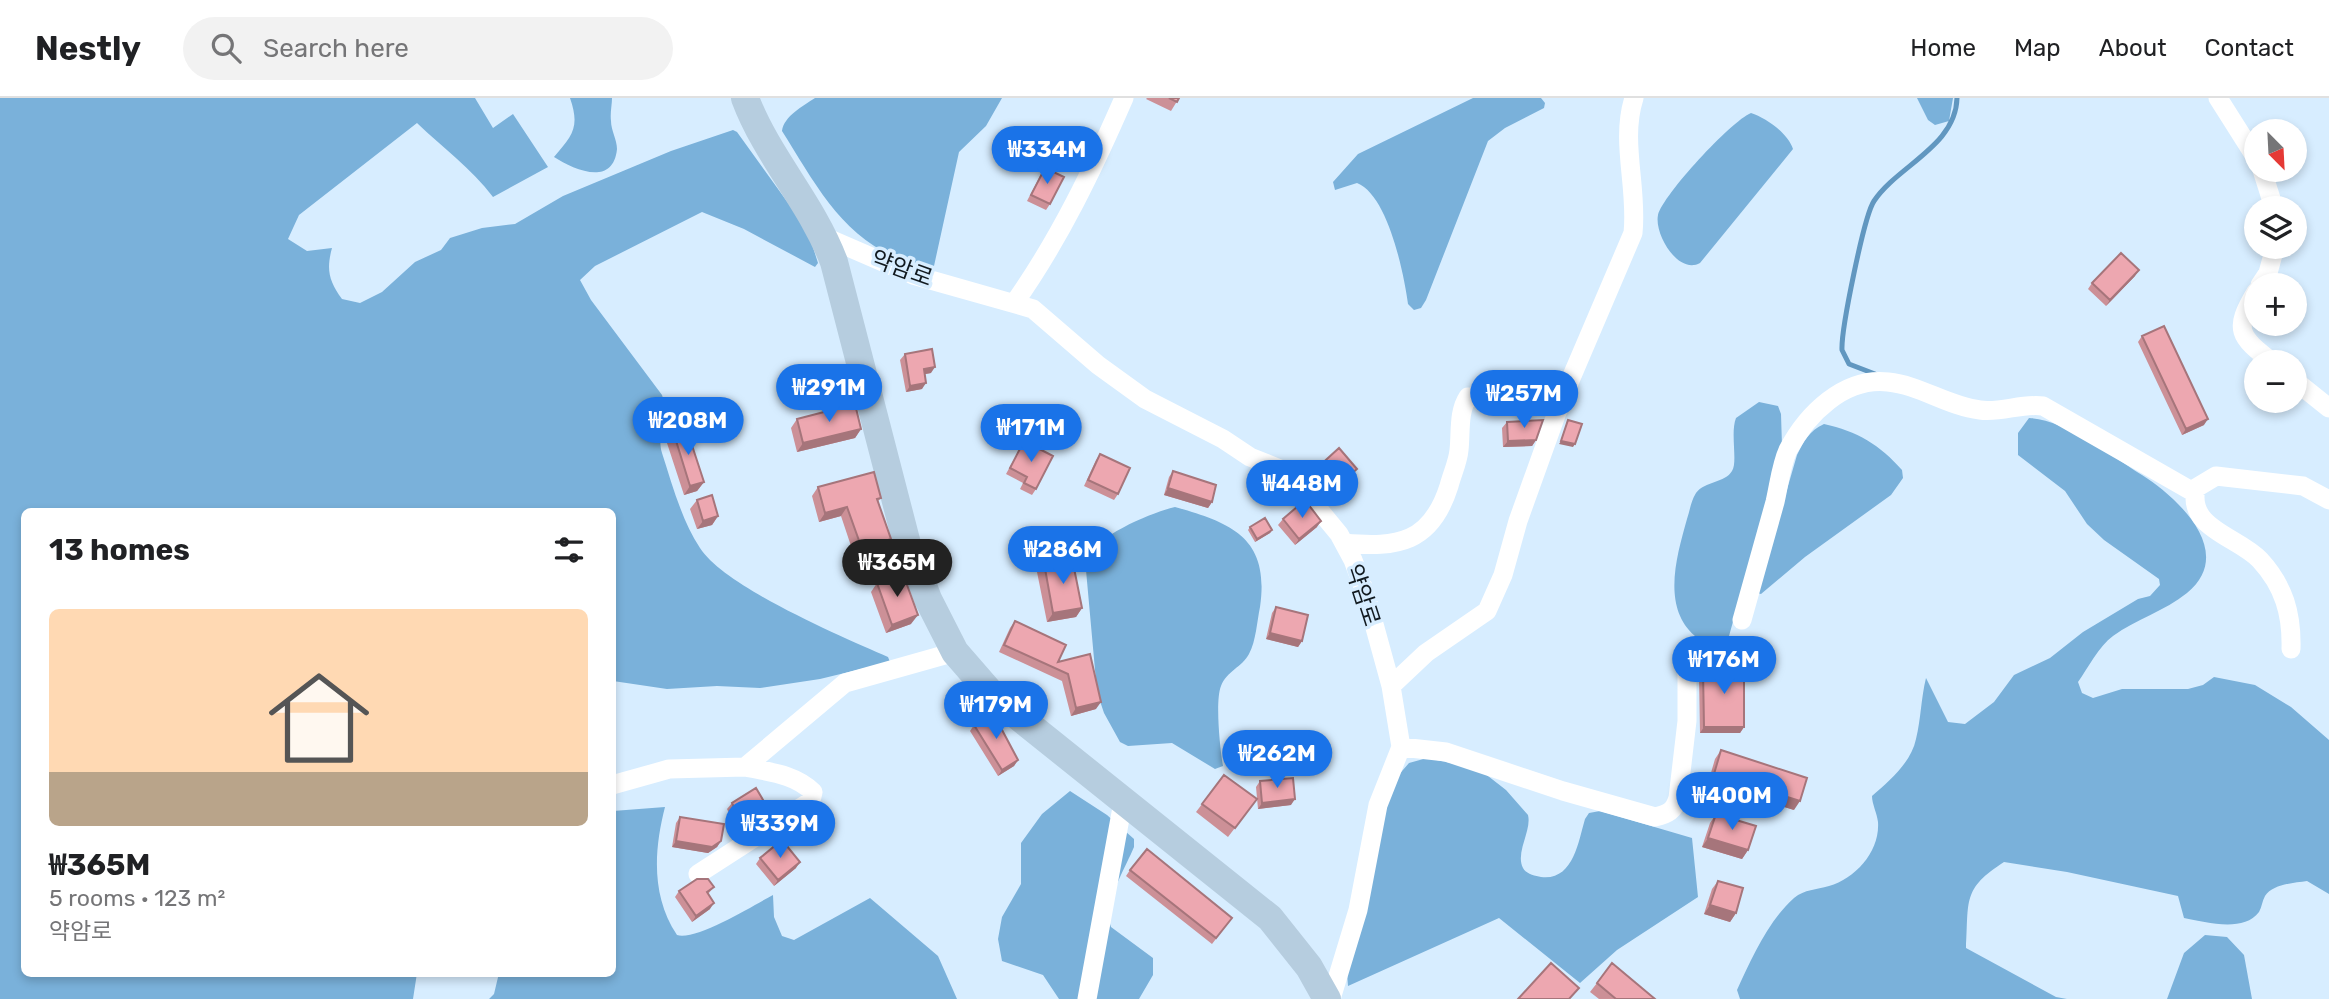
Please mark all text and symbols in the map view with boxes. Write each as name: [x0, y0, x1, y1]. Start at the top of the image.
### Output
search box: [183, 17, 673, 80]
text: Nestly: [35, 29, 141, 68]
icon: search: [207, 29, 245, 67]
text: Search here: [263, 33, 409, 64]
text: Home: [1910, 34, 1976, 62]
text: Map: [2014, 34, 2061, 62]
text: About: [2099, 34, 2167, 62]
text: Contact: [2205, 34, 2294, 62]
north arrow: [2244, 119, 2306, 182]
map controls: [2244, 119, 2307, 413]
pin: ₩334M: [998, 126, 1096, 186]
text: ₩334M: [1008, 135, 1086, 163]
button: layers: [2244, 196, 2307, 259]
street label: 약암로: [867, 244, 937, 292]
button: +: [2244, 273, 2307, 336]
button: −: [2244, 350, 2307, 413]
pin: ₩291M: [780, 364, 878, 424]
pin: ₩257M: [1475, 370, 1573, 430]
text: ₩291M: [792, 373, 866, 401]
text: ₩257M: [1486, 379, 1562, 407]
pin: ₩208M: [639, 398, 737, 457]
pin: ₩171M: [982, 404, 1080, 464]
text: ₩208M: [649, 406, 727, 434]
text: ₩171M: [997, 413, 1065, 441]
pin: ₩448M: [1253, 460, 1351, 520]
text: ₩448M: [1262, 469, 1342, 497]
pin: ₩286M: [1014, 526, 1112, 586]
icon: filters: [550, 531, 588, 569]
text: 13 homes: [49, 532, 190, 568]
text: ₩286M: [1024, 535, 1102, 563]
pin: ₩365M: [848, 540, 946, 599]
text: ₩365M: [858, 548, 936, 576]
street label: 약암로: [1340, 560, 1386, 630]
pin: ₩176M: [1675, 636, 1773, 696]
text: ₩176M: [1688, 645, 1760, 673]
icon: home: [256, 655, 382, 781]
pin: ₩179M: [947, 682, 1045, 741]
text: ₩179M: [960, 690, 1032, 718]
pin: ₩262M: [1228, 730, 1326, 790]
text: ₩262M: [1238, 739, 1316, 767]
pin: ₩400M: [1683, 772, 1781, 832]
text: ₩400M: [1692, 781, 1772, 809]
pin: ₩339M: [731, 800, 829, 860]
text: ₩339M: [741, 809, 819, 837]
text: ₩365M: [49, 847, 150, 883]
text: 5 rooms · 123 m²: [49, 884, 225, 912]
text: 약암로: [49, 917, 112, 945]

